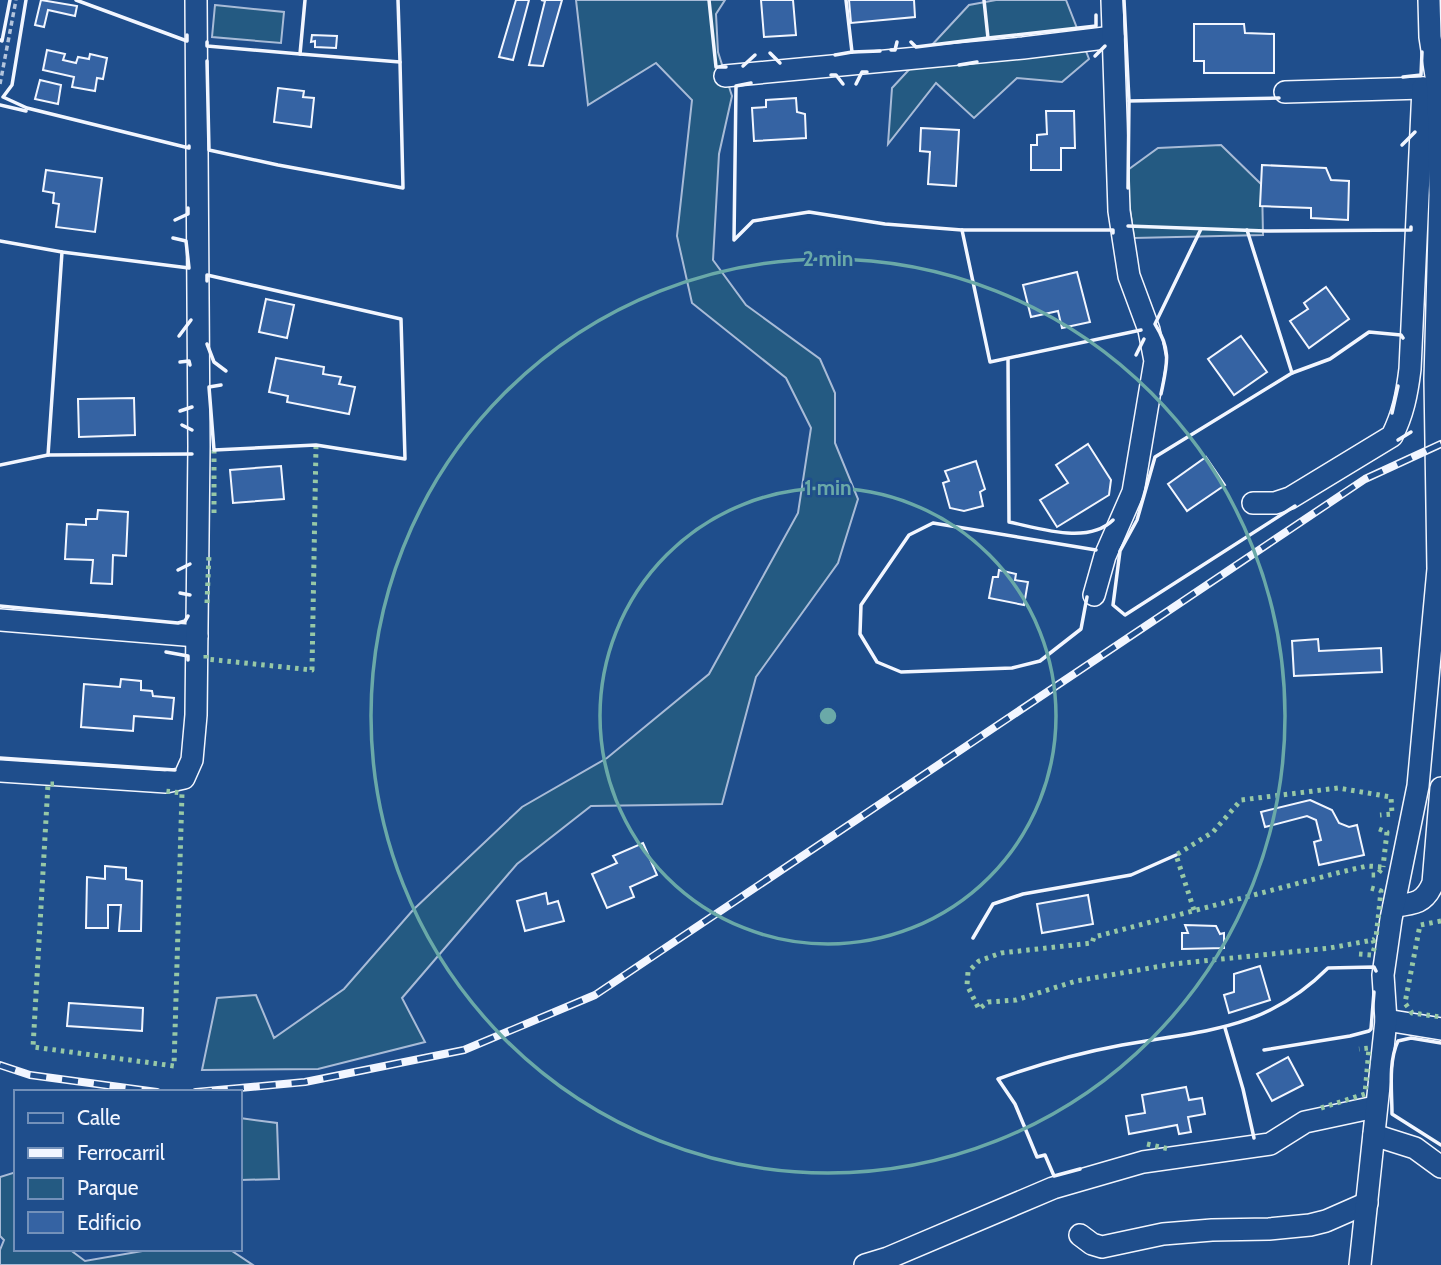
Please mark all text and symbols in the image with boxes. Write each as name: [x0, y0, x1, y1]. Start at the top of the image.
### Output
text: 2 min: [803, 246, 853, 271]
text: 1 min: [804, 475, 852, 500]
centre of rings: [816, 704, 840, 728]
legend: [14, 1090, 242, 1251]
text: Calle: [77, 1105, 121, 1130]
text: Ferrocarril: [77, 1140, 165, 1165]
text: Parque: [77, 1175, 139, 1200]
text: Edificio: [77, 1210, 141, 1235]

